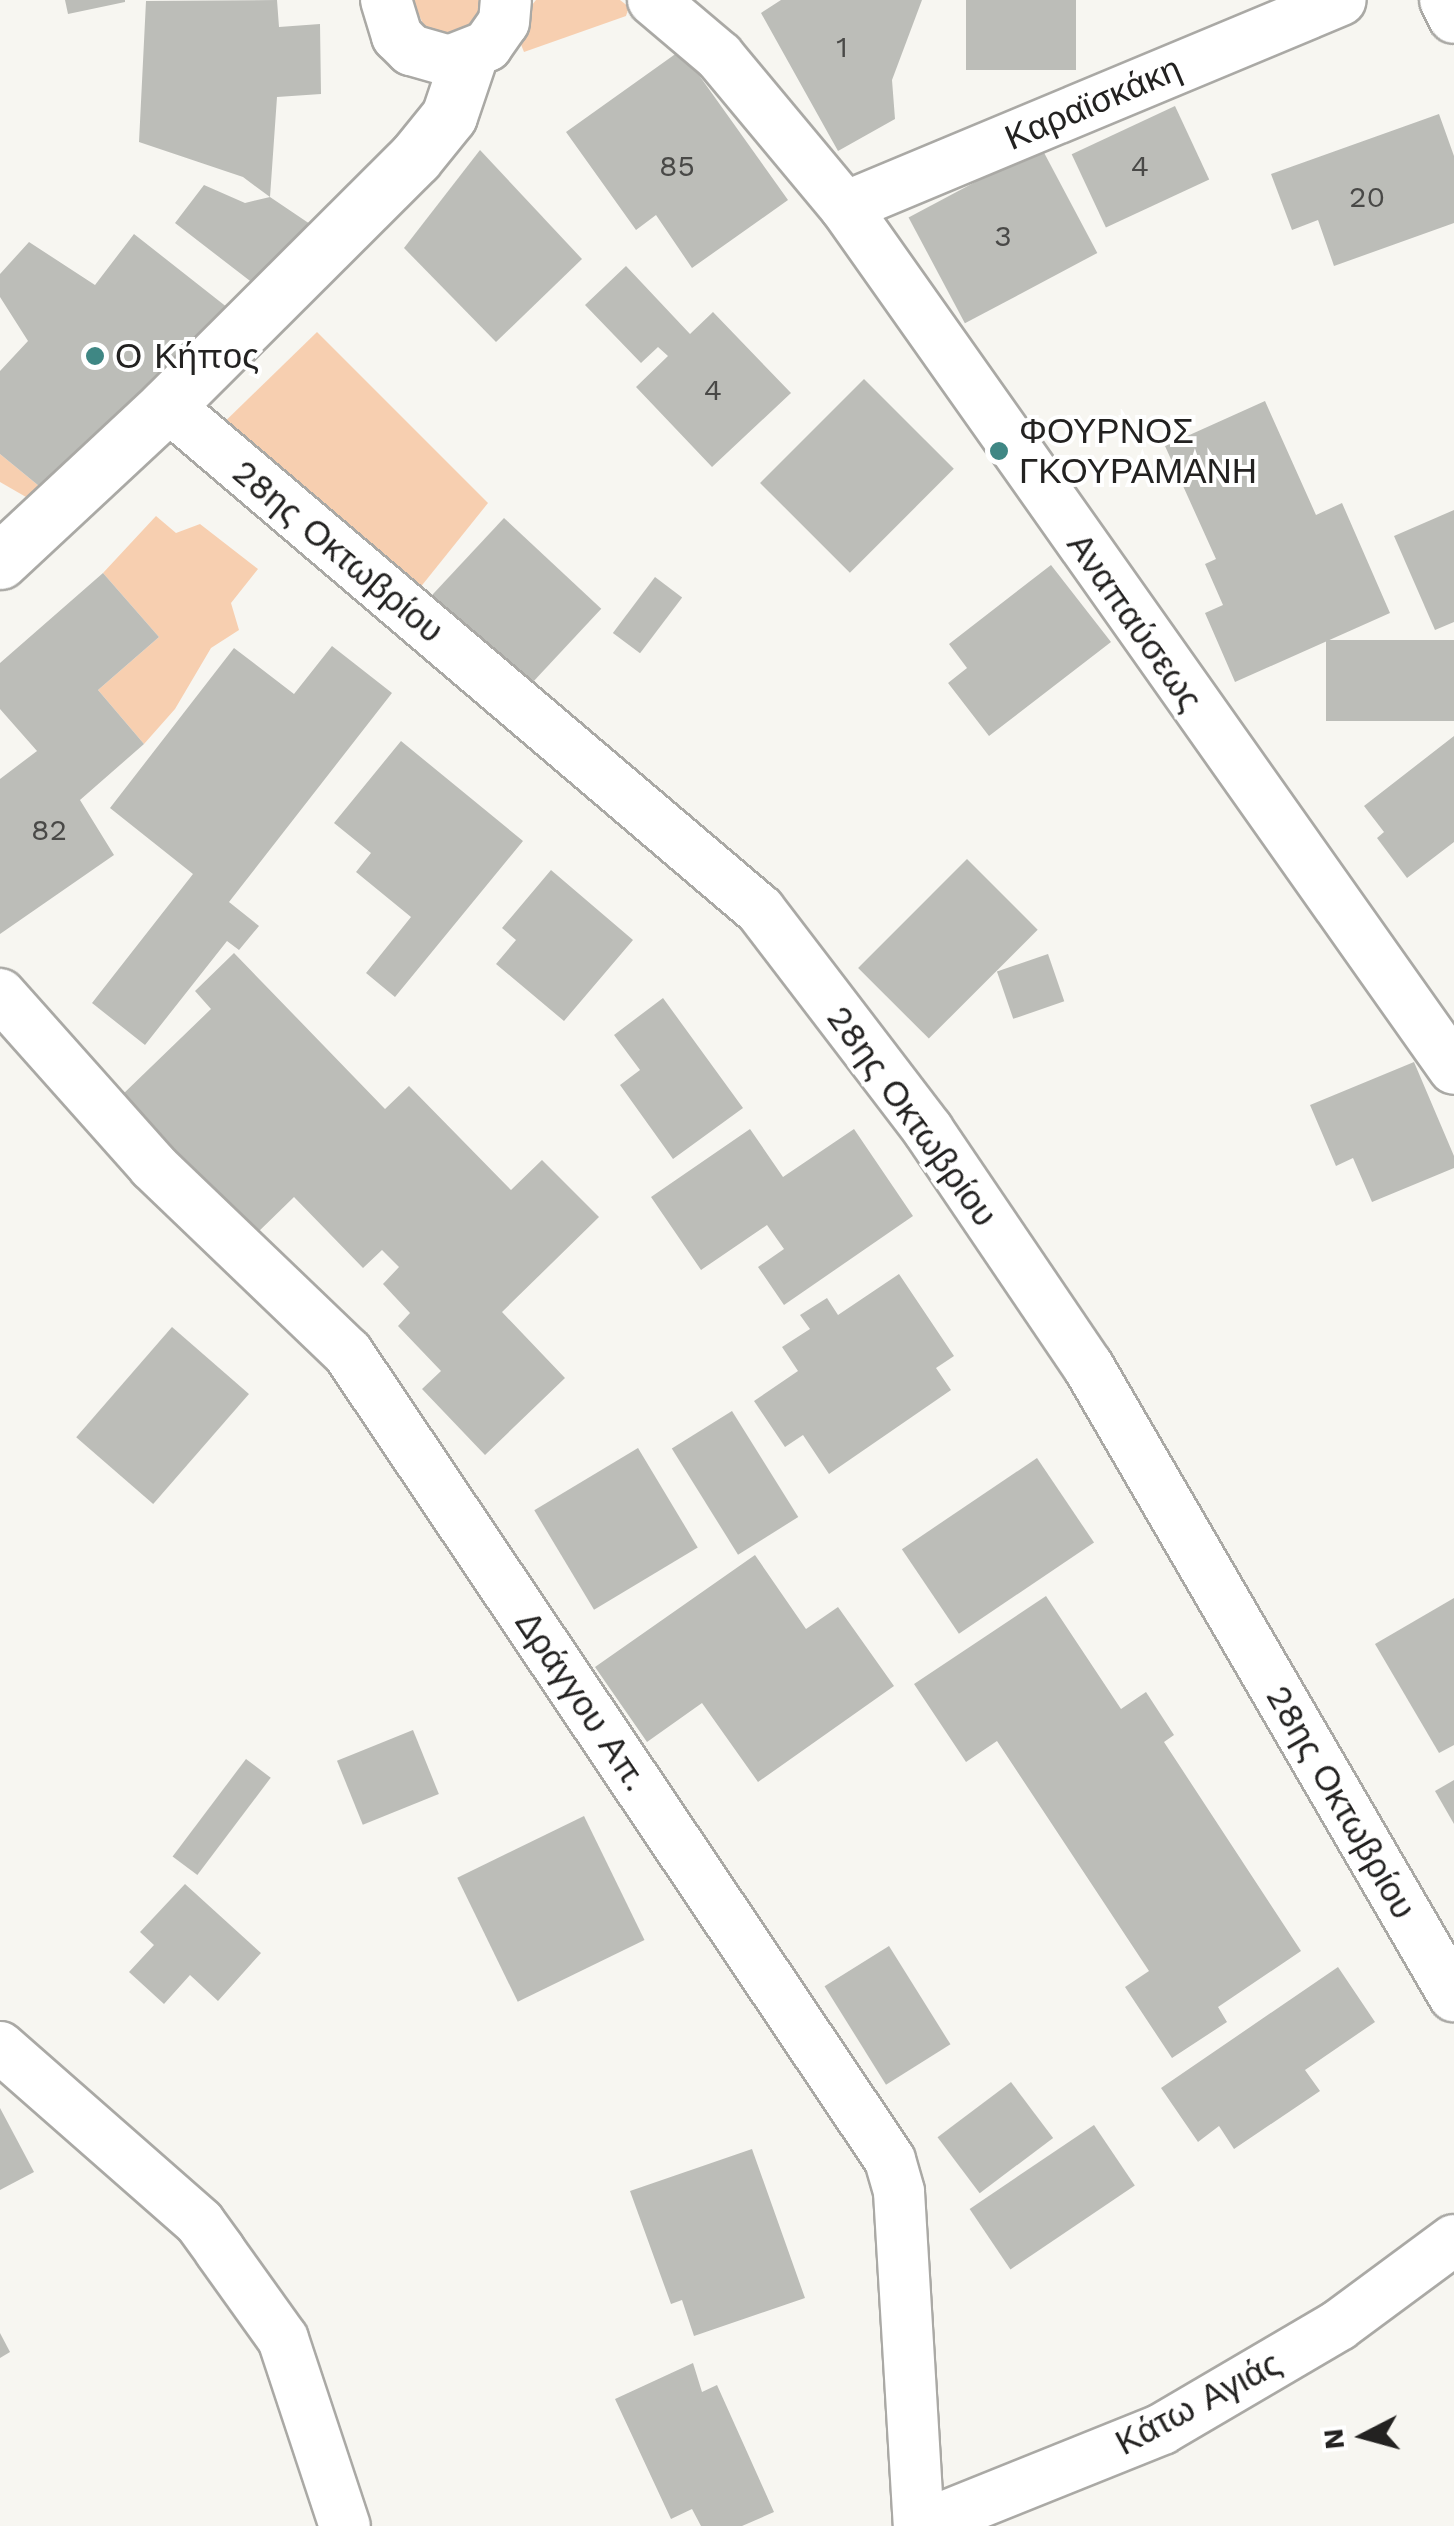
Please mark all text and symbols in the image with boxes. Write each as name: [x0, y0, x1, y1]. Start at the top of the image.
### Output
house number: 1: [836, 29, 848, 65]
street label: Καραϊσκάκη: [999, 47, 1187, 159]
house number: 85: [659, 148, 695, 184]
house number: 4: [1131, 148, 1149, 184]
house number: 20: [1349, 179, 1385, 215]
house number: 3: [994, 218, 1012, 254]
place label: Ο Κήπος: [115, 335, 259, 377]
marker: Ο Κήπος: [84, 345, 106, 367]
house number: 4: [704, 372, 722, 408]
place label: ΦΟΥΡΝΟΣ ΓΚΟΥΡΑΜΑΝΗ: [1019, 410, 1257, 492]
marker: ΦΟΥΡΝΟΣ ΓΚΟΥΡΑΜΑΝΗ: [988, 440, 1010, 462]
street label: 28ης Οκτωβρίου: [224, 451, 452, 651]
street label: Αναπαύσεως: [1058, 525, 1212, 719]
house number: 82: [31, 812, 67, 848]
street label: 28ης Οκτωβρίου: [818, 998, 1006, 1234]
street label: Δράγγου Απ.: [507, 1603, 657, 1799]
street label: 28ης Οκτωβρίου: [1257, 1678, 1425, 1926]
street label: Κάτω Αγιάς: [1108, 2342, 1288, 2464]
north arrow: [1314, 2386, 1414, 2486]
text: N: [1316, 2427, 1351, 2451]

